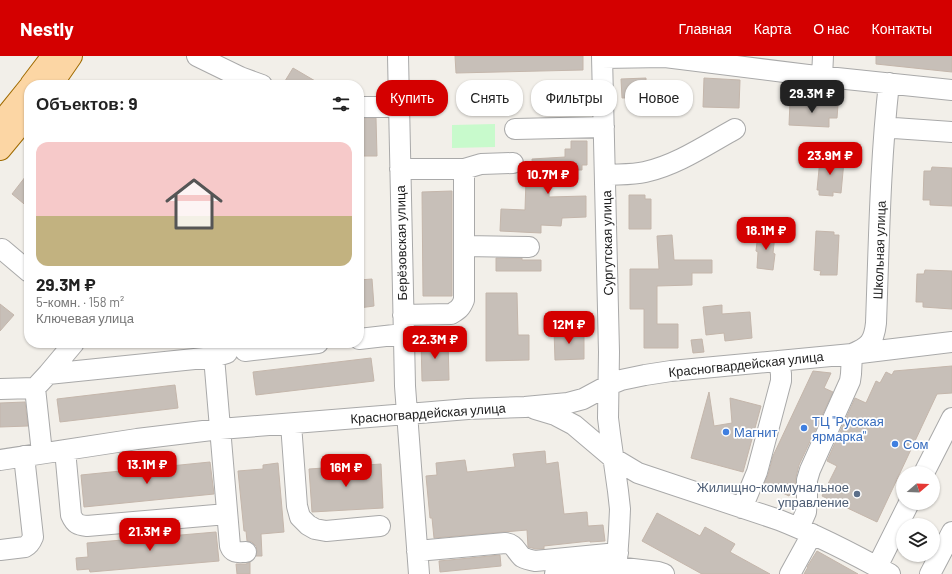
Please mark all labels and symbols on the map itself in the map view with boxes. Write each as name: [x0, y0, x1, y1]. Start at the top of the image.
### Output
pin: 29.3M ₽: [775, 80, 849, 114]
pin: 23.9M ₽: [793, 142, 867, 176]
pin: 10.7M ₽: [511, 161, 585, 195]
street label: Берёзовская улица: [392, 185, 410, 301]
street label: Сургутская улица: [598, 190, 616, 296]
street label: Школьная улица: [869, 200, 889, 300]
pin: 18.1M ₽: [729, 217, 803, 251]
pin: 12M ₽: [541, 311, 597, 345]
pin: 22.3M ₽: [398, 326, 472, 360]
street label: Красногвардейская улица: [668, 348, 825, 380]
street label: Красногвардейская улица: [350, 400, 507, 426]
place label: ТЦ "Русская ярмарка": [812, 413, 884, 444]
marker: ТЦ "Русская ярмарка": [799, 423, 809, 433]
place label: Магнит: [734, 424, 777, 440]
marker: Магнит: [721, 427, 731, 437]
place label: Сом: [903, 436, 929, 452]
marker: Сом: [890, 439, 900, 449]
pin: 13.1M ₽: [110, 451, 184, 485]
pin: 16M ₽: [318, 454, 374, 488]
north arrow: [896, 466, 940, 510]
place label: Жилищно-коммунальное управление: [697, 479, 849, 510]
marker: Жилищно-коммунальное управление: [852, 489, 862, 499]
pin: 21.3M ₽: [113, 518, 187, 552]

